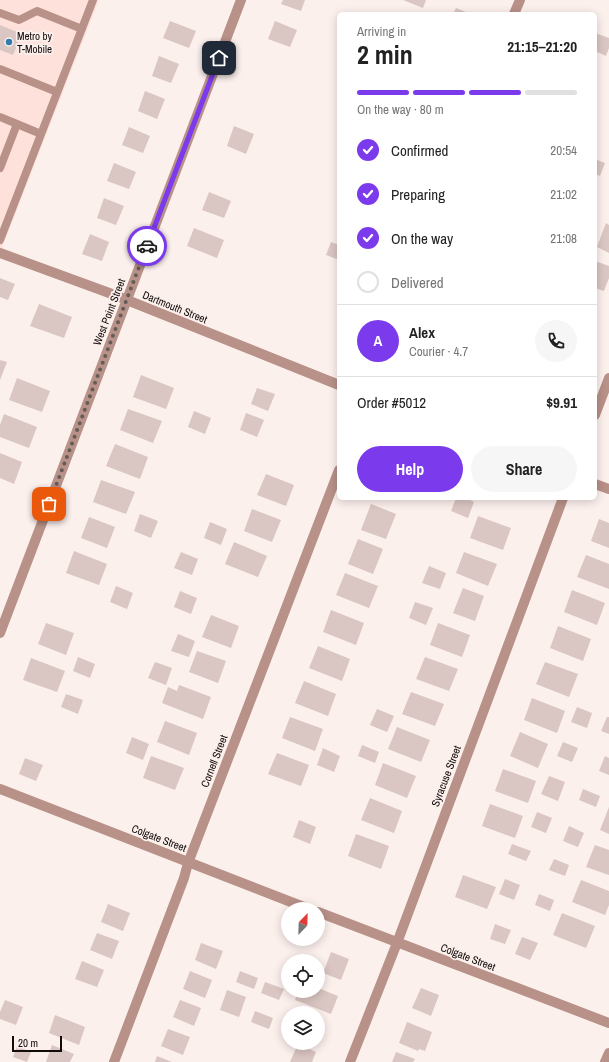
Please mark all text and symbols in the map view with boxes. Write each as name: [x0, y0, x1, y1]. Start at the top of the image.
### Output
text: Arriving in: [357, 23, 406, 40]
place label: Metro by T-Mobile: [17, 29, 53, 56]
text: 21:15–21:20: [507, 36, 577, 57]
marker: Metro by T-Mobile: [4, 37, 14, 47]
text: 2 min: [357, 37, 413, 72]
pin: [202, 41, 236, 75]
icon: home: [208, 47, 230, 69]
text: On the way · 80 m: [357, 101, 444, 118]
icon: check: [357, 139, 379, 161]
text: Confirmed: [391, 140, 448, 161]
text: 20:54: [550, 142, 577, 159]
icon: check: [357, 183, 379, 205]
text: Preparing: [391, 184, 445, 205]
text: 21:02: [550, 186, 577, 203]
courier: [127, 226, 167, 266]
icon: check: [357, 227, 379, 249]
text: On the way: [391, 228, 453, 249]
text: 21:08: [550, 230, 577, 247]
icon: car: [136, 235, 158, 257]
text: Delivered: [391, 272, 444, 293]
street label: West Point Street: [90, 276, 128, 347]
street label: Dartmouth Street: [141, 288, 210, 327]
button: phone: [535, 320, 577, 362]
text: Alex: [409, 322, 435, 343]
text: A: [374, 330, 382, 351]
text: Courier · 4.7: [409, 343, 468, 360]
text: Order #5012: [357, 392, 426, 413]
text: $9.91: [546, 392, 577, 413]
button: Help: [357, 446, 463, 492]
button: Share: [471, 446, 577, 492]
pin: [32, 487, 66, 521]
icon: bag: [38, 493, 60, 515]
street label: Cornell Street: [198, 732, 231, 789]
street label: Syracuse Street: [428, 743, 464, 808]
street label: Colgate Street: [130, 821, 189, 855]
north arrow: [281, 902, 325, 946]
map controls: [281, 902, 325, 1050]
street label: Colgate Street: [439, 940, 498, 974]
button: locate: [281, 954, 325, 998]
button: layers: [281, 1006, 325, 1050]
scale bar: [12, 1034, 62, 1053]
text: 20 m: [18, 1036, 38, 1050]

